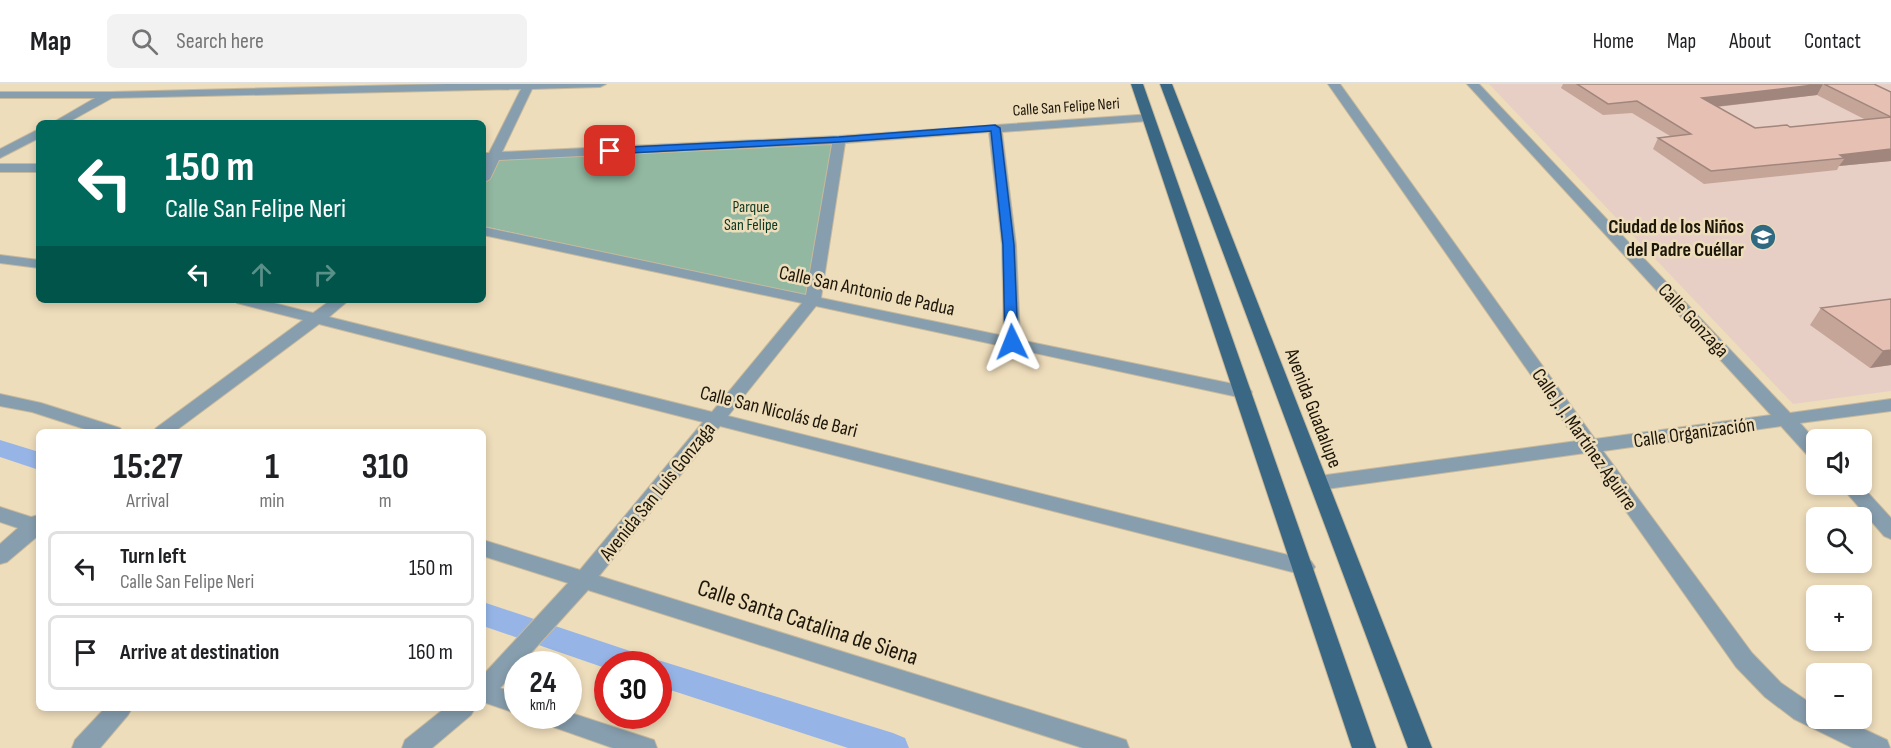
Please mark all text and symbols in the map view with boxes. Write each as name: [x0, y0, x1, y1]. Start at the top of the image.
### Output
search box: [107, 14, 527, 68]
text: Map: [30, 25, 71, 58]
icon: search: [128, 25, 161, 58]
text: Search here: [176, 28, 264, 55]
text: Home: [1593, 29, 1634, 54]
text: Map: [1667, 29, 1696, 54]
text: About: [1729, 29, 1771, 54]
text: Contact: [1804, 29, 1861, 54]
street label: Calle San Felipe Neri: [1012, 94, 1120, 121]
pin: [584, 125, 635, 176]
icon: arrive: [593, 134, 626, 167]
text: 150 m: [165, 142, 254, 193]
icon: left: [66, 144, 144, 222]
text: Calle San Felipe Neri: [165, 193, 346, 225]
park label: Parque San Felipe: [724, 198, 778, 235]
place label: Ciudad de los Niños del Padre Cuéllar: [1608, 215, 1744, 262]
school or university icon: Ciudad de los Niños del Padre Cuéllar: [1748, 222, 1778, 252]
icon: left: [182, 258, 215, 291]
icon: ahead: [245, 258, 278, 291]
icon: right: [308, 258, 341, 291]
street label: Calle San Antonio de Padua: [777, 261, 957, 321]
street label: Calle Gonzaga: [1653, 279, 1734, 363]
position arrow: [980, 310, 1044, 374]
street label: Avenida Guadalupe: [1279, 344, 1347, 471]
street label: Calle J. J. Martínez Aguirre: [1526, 364, 1642, 515]
street label: Calle San Nicolás de Bari: [698, 381, 860, 443]
street label: Calle Organización: [1632, 413, 1756, 453]
street label: Avenida San Luis Gonzaga: [594, 418, 721, 566]
map controls: [1806, 429, 1872, 729]
button: sound: [1806, 429, 1872, 495]
text: 15:27: [113, 446, 183, 489]
text: 1: [265, 446, 279, 489]
text: 310: [362, 446, 409, 489]
text: Arrival: [126, 489, 169, 513]
text: min: [259, 489, 285, 513]
text: m: [379, 489, 392, 513]
button: search: [1806, 507, 1872, 573]
text: Turn left: [120, 543, 186, 570]
icon: left: [69, 552, 102, 585]
text: 150 m: [409, 555, 453, 582]
text: Calle San Felipe Neri: [120, 570, 254, 594]
street label: Calle Santa Catalina de Siena: [694, 573, 922, 672]
button: +: [1806, 585, 1872, 651]
icon: arrive: [69, 636, 102, 669]
text: Arrive at destination: [120, 639, 279, 666]
text: 160 m: [408, 639, 453, 666]
speed limit sign: 30: [594, 651, 672, 729]
button: −: [1806, 663, 1872, 729]
text: 24: [530, 665, 556, 701]
text: km/h: [530, 696, 556, 715]

